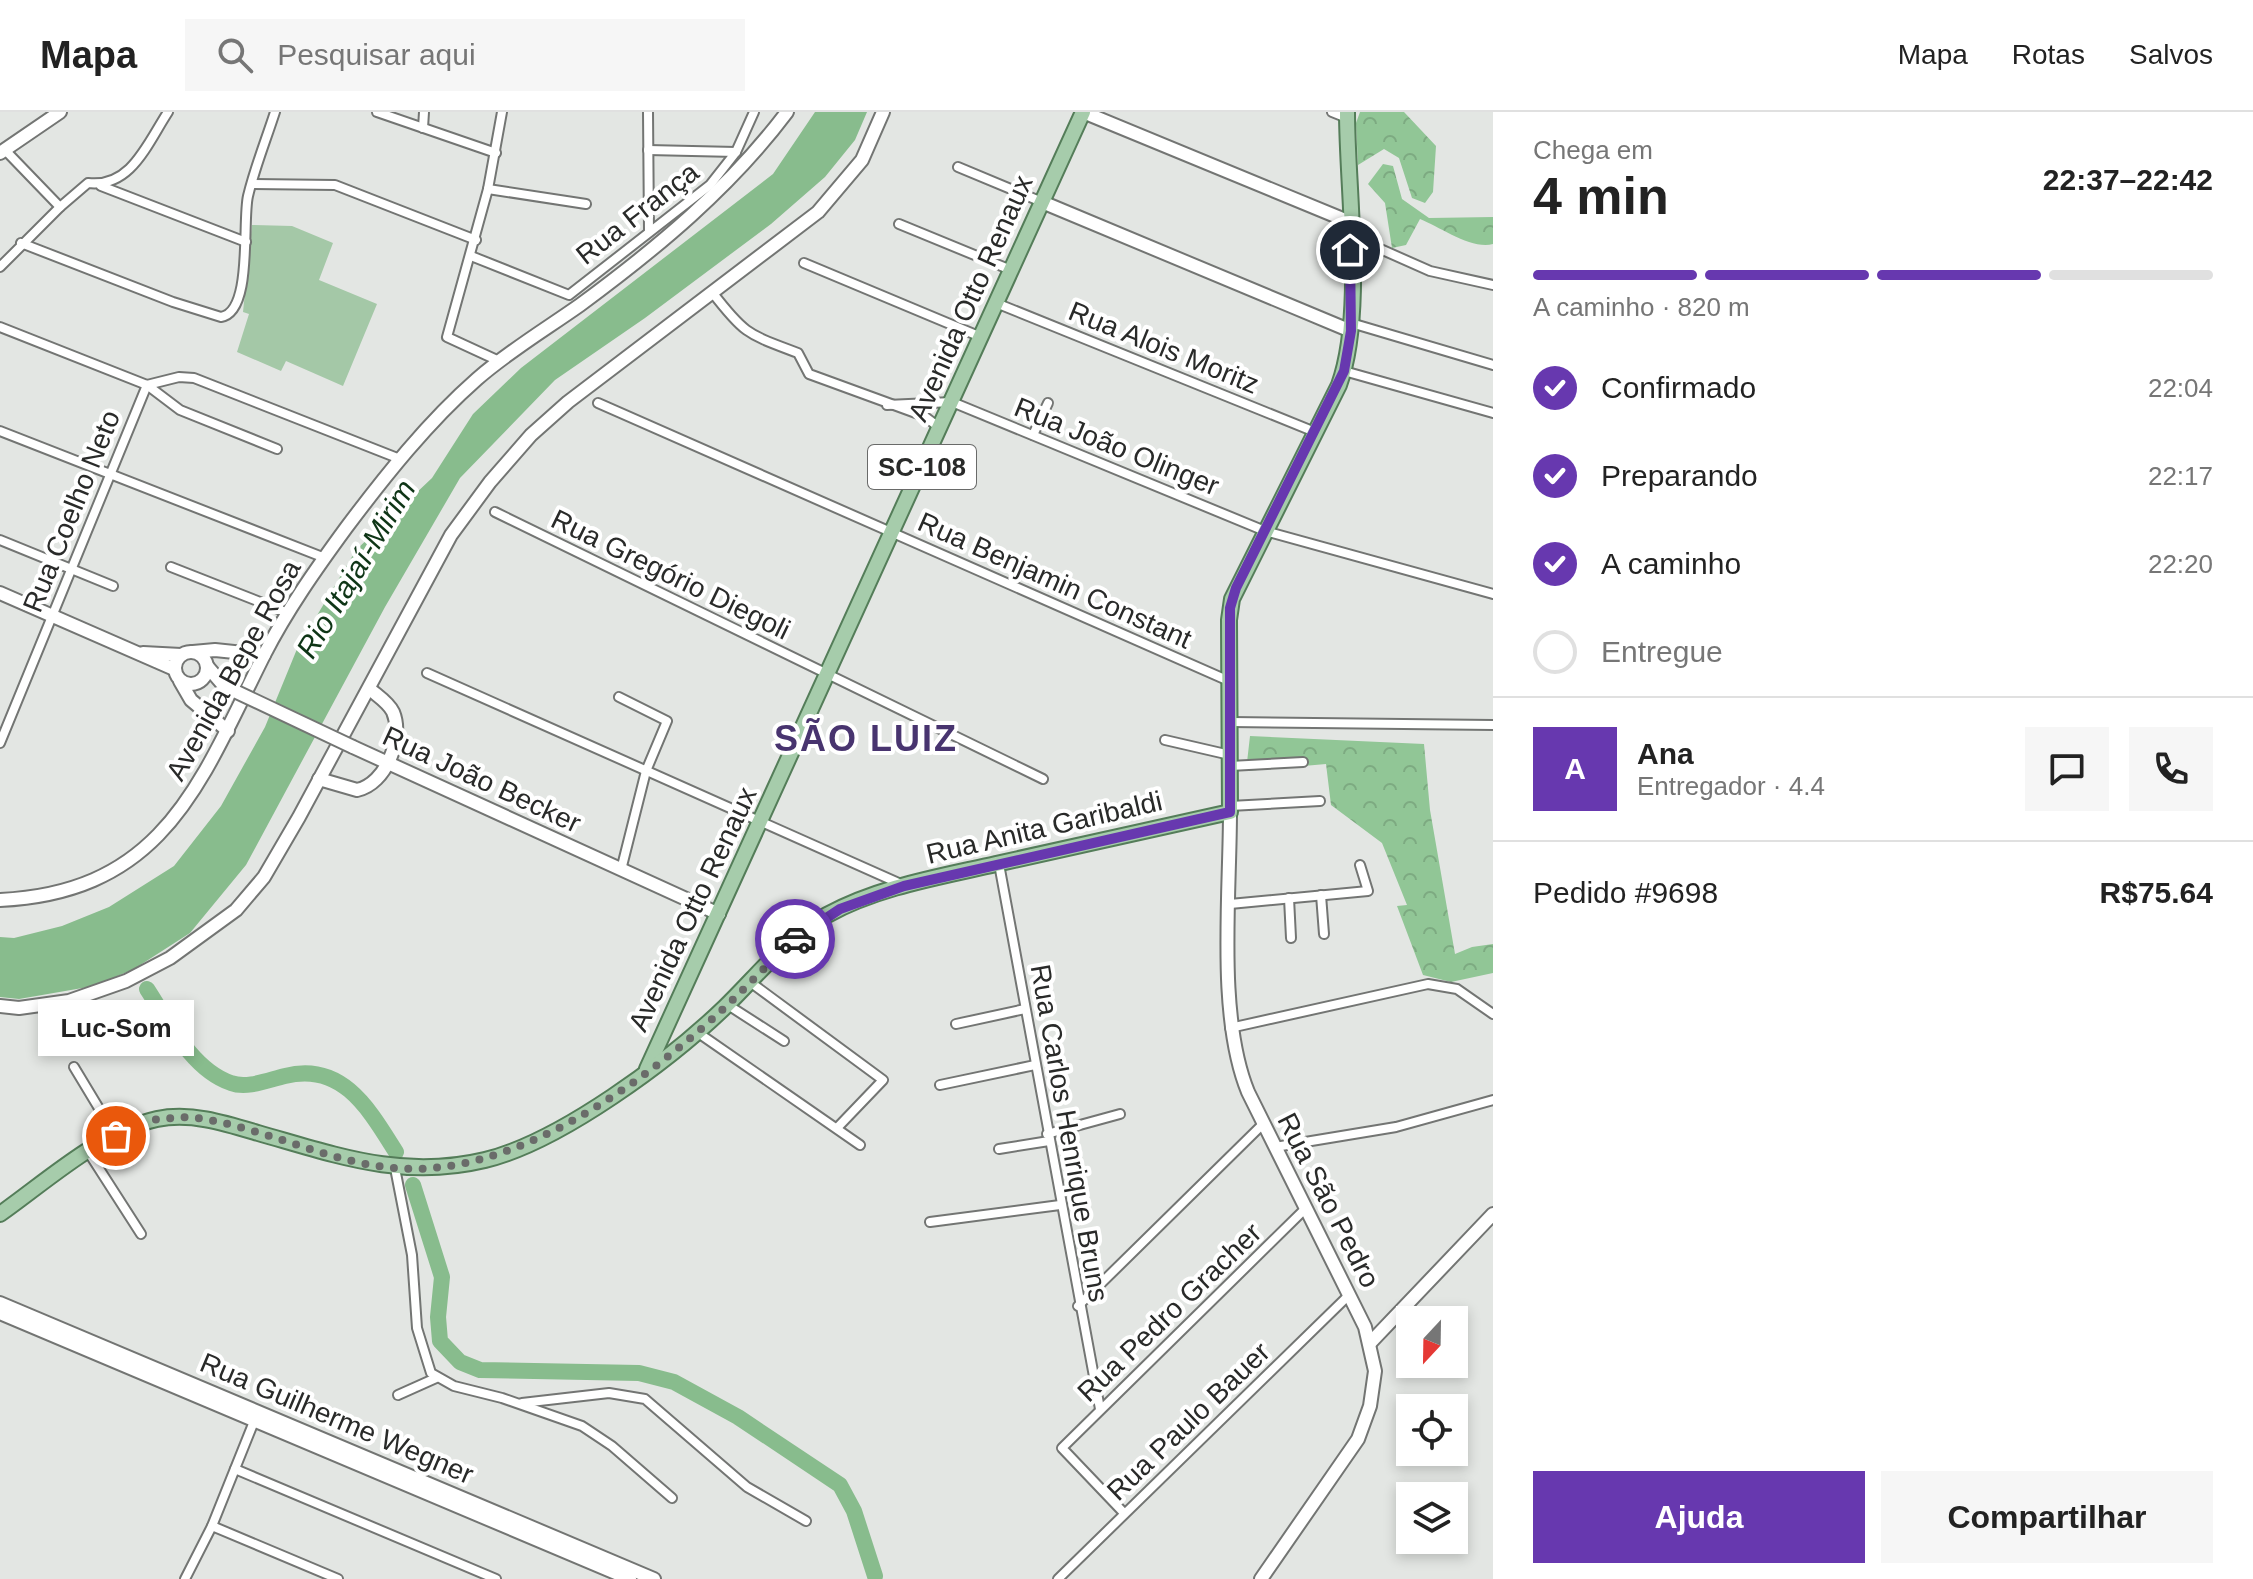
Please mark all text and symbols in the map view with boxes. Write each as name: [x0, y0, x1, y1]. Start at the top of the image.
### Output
search box: [185, 19, 745, 91]
icon: search: [213, 33, 257, 77]
text: Mapa: [40, 34, 137, 76]
text: Pesquisar aqui: [277, 38, 476, 71]
text: Mapa: [1898, 39, 1968, 70]
text: Rotas: [2012, 39, 2085, 70]
text: Salvos: [2129, 39, 2213, 70]
text: Chega em: [1533, 135, 1653, 165]
street label: Rua França: [570, 156, 705, 271]
text: 22:37–22:42: [2043, 163, 2213, 196]
text: 4 min: [1533, 167, 1669, 225]
street label: Avenida Otto Renaux: [902, 171, 1039, 426]
pin: [1316, 216, 1384, 284]
icon: home: [1328, 228, 1372, 272]
text: A caminho · 820 m: [1533, 292, 1750, 322]
street label: Rua Alois Moritz: [1064, 295, 1263, 400]
icon: check: [1533, 366, 1577, 410]
text: Confirmado: [1601, 371, 1756, 404]
text: 22:04: [2148, 373, 2213, 403]
street label: Rua João Olinger: [1010, 391, 1224, 502]
street label: Rua Coelho Neto: [17, 406, 126, 617]
road number: SC-108: [868, 445, 976, 489]
icon: check: [1533, 454, 1577, 498]
text: Preparando: [1601, 459, 1758, 492]
text: 22:17: [2148, 461, 2213, 491]
water label: Rio Itajaí-Mirim: [289, 474, 422, 664]
street label: Rua Gregório Diegoli: [546, 503, 795, 646]
street label: Rua Benjamin Constant: [913, 506, 1196, 655]
icon: check: [1533, 542, 1577, 586]
text: A caminho: [1601, 547, 1741, 580]
text: 22:20: [2148, 549, 2213, 579]
street label: Avenida Bepe Rosa: [160, 554, 307, 786]
text: Entregue: [1601, 635, 1723, 668]
district label: SÃO LUIZ: [774, 717, 958, 759]
street label: Rua João Becker: [378, 720, 586, 839]
button: chat: [2025, 727, 2109, 811]
button: phone: [2129, 727, 2213, 811]
text: Ana: [1637, 737, 1694, 770]
text: A: [1564, 752, 1586, 785]
text: Entregador · 4.4: [1637, 771, 1825, 801]
street label: Avenida Otto Renaux: [622, 782, 763, 1036]
street label: Rua Anita Garibaldi: [923, 785, 1165, 870]
text: Pedido #9698: [1533, 876, 1718, 909]
text: R$75.64: [2100, 876, 2213, 909]
courier: [755, 899, 835, 979]
icon: car: [773, 917, 817, 961]
street label: Rua Carlos Henrique Bruns: [1025, 962, 1114, 1304]
callout: Luc-Som: [38, 1000, 194, 1056]
text: Luc-Som: [60, 1013, 172, 1043]
pin: [82, 1102, 150, 1170]
street label: Rua São Pedro: [1271, 1108, 1386, 1293]
icon: bag: [94, 1114, 138, 1158]
street label: Rua Pedro Gracher: [1071, 1217, 1267, 1408]
north arrow: [1396, 1306, 1468, 1378]
map controls: [1396, 1306, 1468, 1554]
street label: Rua Paulo Bauer: [1101, 1336, 1276, 1507]
street label: Rua Guilherme Wegner: [196, 1347, 478, 1490]
button: locate: [1396, 1394, 1468, 1466]
button: Ajuda: [1533, 1471, 1865, 1563]
button: Compartilhar: [1881, 1471, 2213, 1563]
button: layers: [1396, 1482, 1468, 1554]

